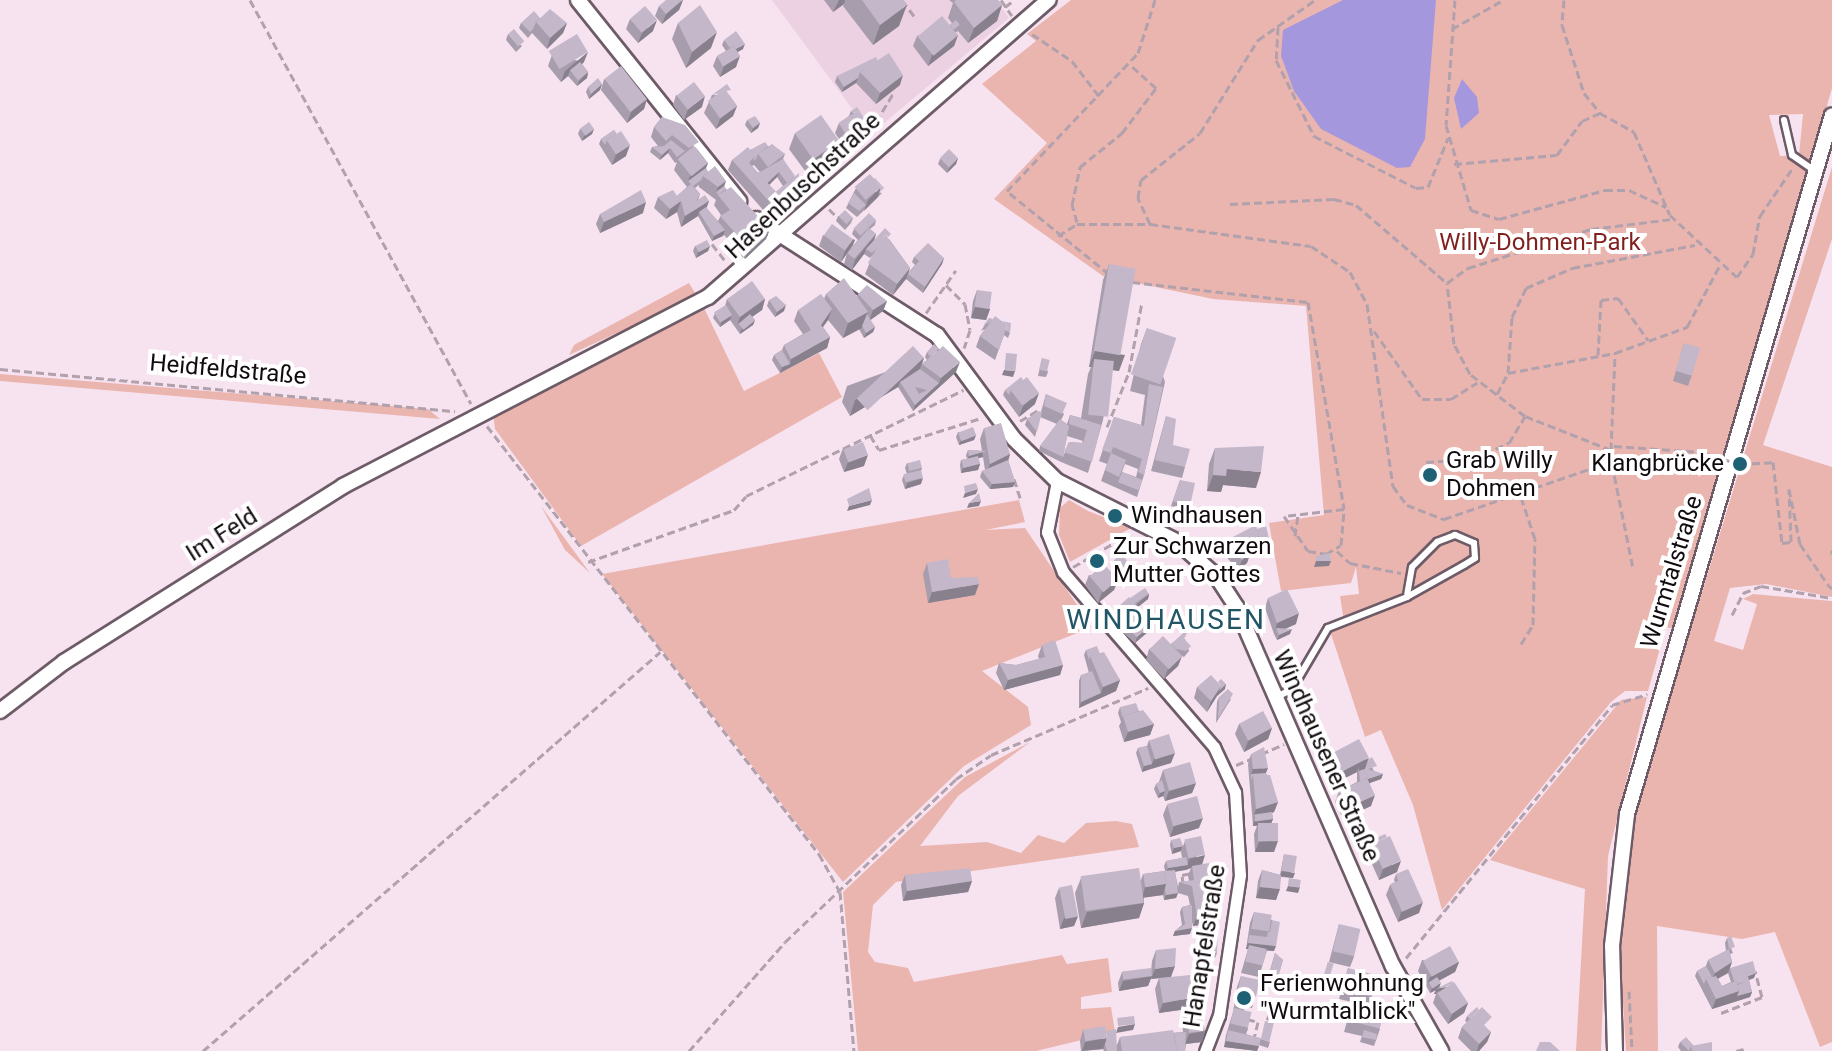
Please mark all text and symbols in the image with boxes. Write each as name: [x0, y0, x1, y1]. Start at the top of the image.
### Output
street label: Hasenbuschstraße: [720, 107, 886, 265]
park label: Willy-Dohmen-Park: [1439, 229, 1641, 257]
street label: Heidfeldstraße: [148, 349, 308, 391]
place label: Grab Willy Dohmen: [1446, 447, 1553, 503]
place label: Klangbrücke: [1591, 450, 1724, 478]
marker: Klangbrücke: [1731, 455, 1749, 473]
marker: Grab Willy Dohmen: [1421, 466, 1439, 484]
street label: Wurmtalstraße: [1635, 492, 1709, 652]
street label: Im Feld: [181, 502, 263, 568]
place label: Windhausen: [1131, 502, 1263, 530]
marker: Windhausen: [1106, 507, 1124, 525]
place label: Zur Schwarzen Mutter Gottes: [1113, 533, 1271, 589]
marker: Zur Schwarzen Mutter Gottes: [1088, 552, 1106, 570]
district label: WINDHAUSEN: [1066, 603, 1266, 637]
street label: Windhausener Straße: [1266, 646, 1386, 866]
street label: Hanapfelstraße: [1178, 862, 1232, 1030]
place label: Ferienwohnung "Wurmtalblick": [1260, 970, 1424, 1026]
marker: Ferienwohnung "Wurmtalblick": [1235, 989, 1253, 1007]

